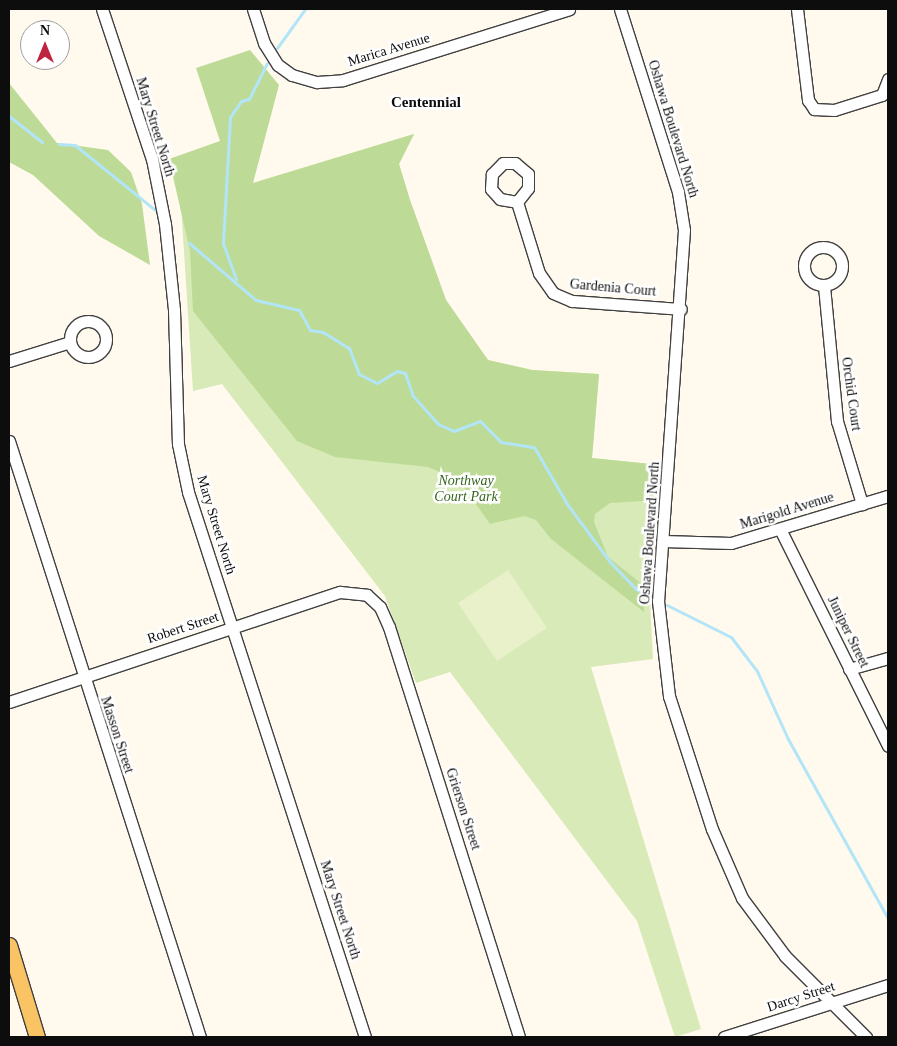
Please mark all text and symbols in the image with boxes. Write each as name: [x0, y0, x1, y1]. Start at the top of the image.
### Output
north arrow: [20, 20, 70, 70]
text: N: [40, 23, 50, 38]
street label: Marica Avenue: [346, 29, 432, 71]
street label: Oshawa Boulevard North: [644, 58, 702, 200]
street label: Mary Street North: [132, 75, 178, 179]
district label: Centennial: [391, 94, 461, 112]
street label: Gardenia Court: [569, 276, 657, 300]
street label: Orchid Court: [838, 356, 864, 432]
street label: Oshawa Boulevard North: [637, 461, 663, 605]
street label: Mary Street North: [193, 473, 239, 577]
park label: Northway Court Park: [434, 473, 498, 506]
street label: Marigold Avenue: [738, 489, 836, 533]
street label: Juniper Street: [823, 594, 873, 670]
street label: Robert Street: [145, 609, 221, 647]
street label: Masson Street: [97, 694, 137, 776]
street label: Grierson Street: [442, 766, 484, 852]
street label: Mary Street North: [316, 859, 364, 961]
street label: Darcy Street: [765, 978, 837, 1016]

